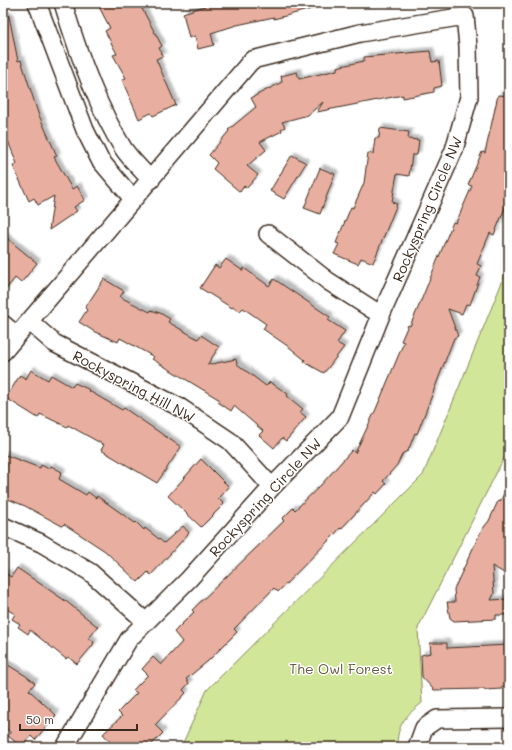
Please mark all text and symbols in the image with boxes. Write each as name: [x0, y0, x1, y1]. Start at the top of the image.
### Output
street label: Rockyspring Circle NW: [388, 133, 466, 285]
street label: Rockyspring Hill NW: [70, 346, 198, 426]
street label: Rockyspring Circle NW: [205, 433, 325, 561]
park label: The Owl Forest: [289, 659, 393, 678]
scale bar: [20, 706, 137, 732]
text: 50 m: [26, 711, 54, 727]

